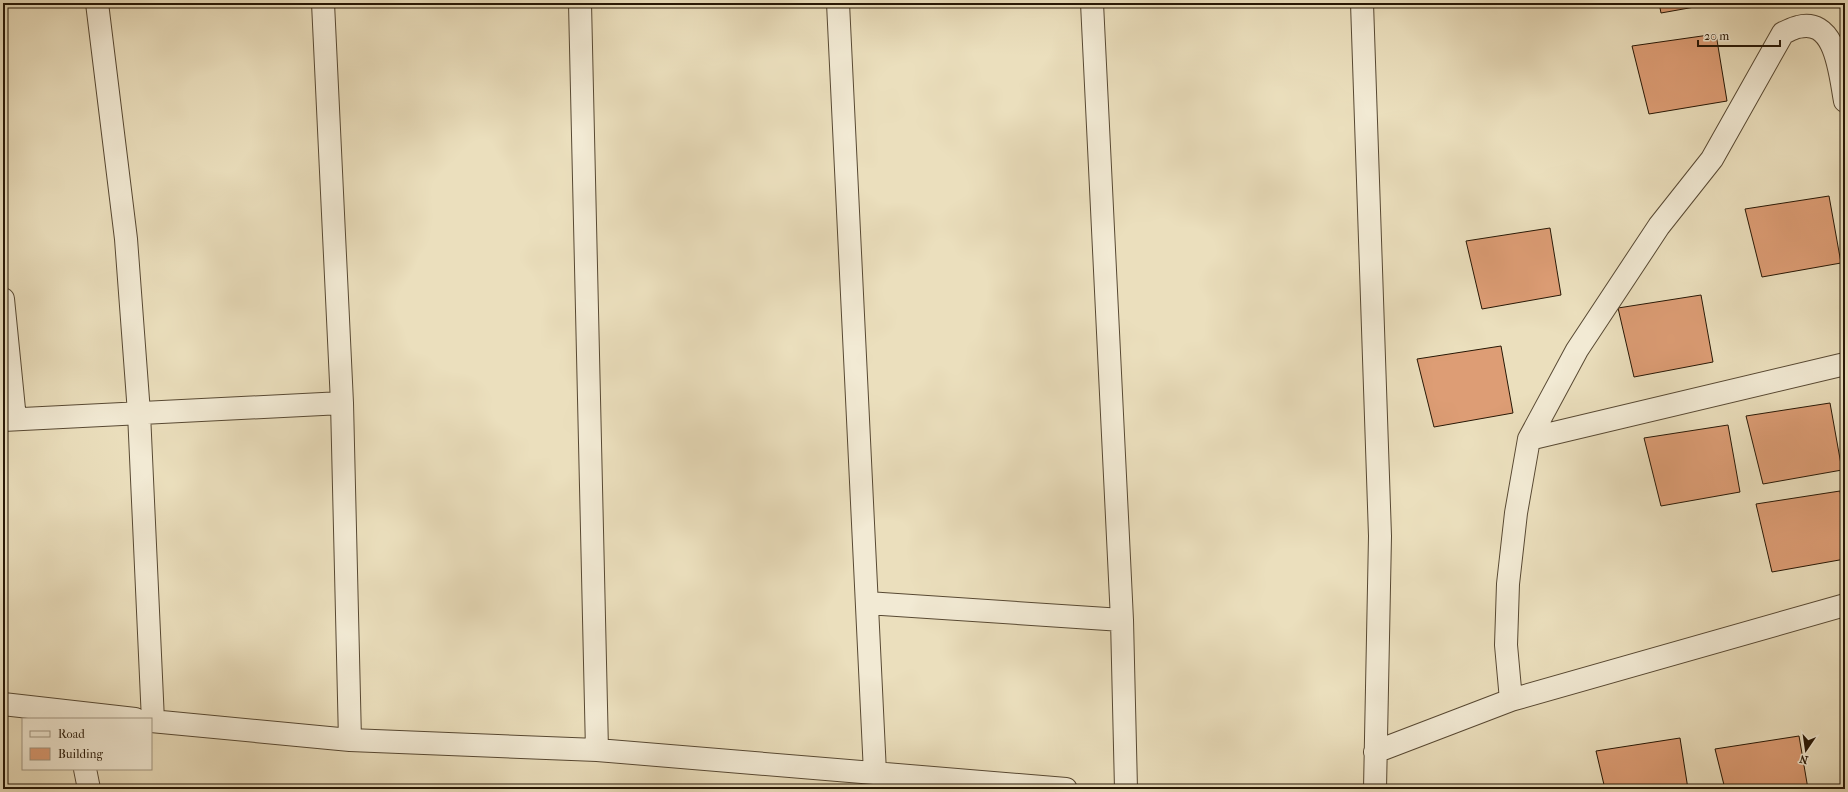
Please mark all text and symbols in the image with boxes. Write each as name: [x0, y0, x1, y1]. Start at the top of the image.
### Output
scale bar: [1698, 22, 1780, 48]
text: 20 m: [1704, 29, 1729, 43]
legend: [22, 718, 152, 770]
text: Road: [58, 727, 85, 741]
north arrow: [1786, 730, 1826, 770]
text: Building: [58, 747, 103, 761]
text: N: [1798, 752, 1809, 767]

